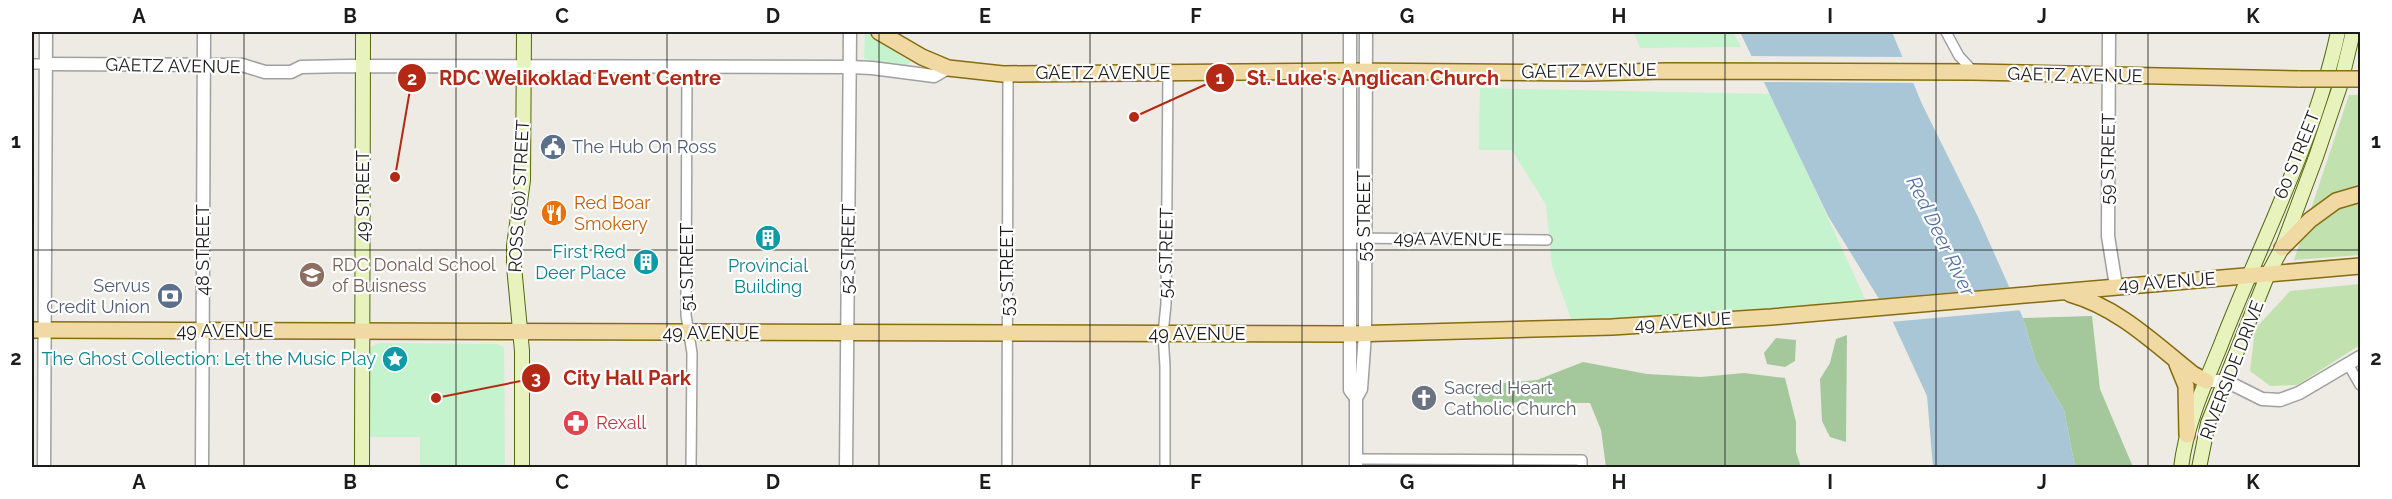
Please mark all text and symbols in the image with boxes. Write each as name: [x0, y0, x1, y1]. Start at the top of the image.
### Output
text: A: [132, 4, 146, 28]
text: B: [343, 4, 357, 28]
text: C: [555, 4, 569, 28]
text: D: [766, 4, 780, 28]
text: E: [979, 4, 991, 28]
text: F: [1190, 4, 1202, 28]
text: G: [1400, 4, 1414, 28]
text: H: [1612, 4, 1626, 28]
text: I: [1827, 4, 1833, 28]
text: J: [2037, 4, 2047, 28]
text: K: [2246, 4, 2260, 28]
street label: GAETZ AVENUE: [105, 54, 241, 77]
callout: RDC Welikoklad Event Centre: [397, 59, 734, 97]
callout: St. Luke's Anglican Church: [1205, 59, 1512, 97]
street label: GAETZ AVENUE: [1521, 59, 1657, 82]
street label: GAETZ AVENUE: [1035, 62, 1171, 83]
street label: GAETZ AVENUE: [2007, 63, 2143, 86]
text: RDC Welikoklad Event Centre: [439, 66, 721, 90]
text: St. Luke's Anglican Church: [1247, 66, 1499, 90]
text: 1: [1216, 67, 1225, 88]
text: 2: [407, 68, 417, 89]
street label: 60 STREET: [2269, 108, 2324, 202]
street label: 59 STREET: [2096, 113, 2119, 205]
street label: ROSS (50) STREET: [504, 119, 533, 273]
text: 1: [11, 129, 21, 153]
text: 1: [2371, 129, 2381, 153]
public building icon: The Hub On Ross: [538, 132, 568, 162]
place label: The Hub On Ross: [572, 136, 717, 157]
street label: 49 STREET: [352, 150, 373, 242]
street label: 55 STREET: [1353, 171, 1374, 261]
water label: Red Deer River: [1902, 172, 1981, 301]
place label: Red Boar Smokery: [574, 192, 651, 234]
restaurant icon: Red Boar Smokery: [539, 198, 569, 228]
street label: 48 STREET: [192, 204, 213, 296]
street label: 52 STREET: [836, 204, 859, 294]
street label: 54 STREET: [1154, 207, 1177, 299]
street label: 51 STREET: [676, 223, 697, 311]
building icon: Provincial Building: [753, 223, 783, 253]
street label: 53 STREET: [996, 226, 1017, 316]
street label: 49A AVENUE: [1393, 227, 1503, 250]
place label: First Red Deer Place: [535, 241, 626, 283]
building icon: First Red Deer Place: [631, 247, 661, 277]
place label: RDC Donald School of Buisness: [332, 254, 496, 296]
place label: Provincial Building: [728, 255, 808, 297]
school or university icon: RDC Donald School of Buisness: [297, 260, 327, 290]
street label: 49 AVENUE: [2118, 268, 2216, 295]
place label: Servus Credit Union: [46, 275, 150, 317]
bank icon: Servus Credit Union: [155, 281, 185, 311]
street label: RIVERSIDE DRIVE: [2195, 297, 2268, 442]
street label: 49 AVENUE: [1634, 308, 1732, 335]
street label: 49 AVENUE: [176, 320, 274, 341]
street label: 49 AVENUE: [662, 322, 760, 343]
street label: 49 AVENUE: [1148, 323, 1246, 344]
place icon: The Ghost Collection: Let the Music Play: [380, 344, 410, 374]
text: 2: [10, 346, 22, 370]
text: 2: [2370, 346, 2382, 370]
place label: The Ghost Collection: Let the Music Play: [42, 348, 376, 369]
callout: City Hall Park: [521, 359, 704, 397]
text: City Hall Park: [563, 366, 692, 390]
text: 3: [531, 367, 541, 388]
place label: Sacred Heart Catholic Church: [1444, 377, 1577, 419]
church icon: Sacred Heart Catholic Church: [1409, 383, 1439, 413]
pharmacy icon: Rexall: [561, 408, 591, 438]
place label: Rexall: [596, 412, 646, 433]
text: A: [132, 470, 146, 494]
text: B: [343, 470, 357, 494]
text: C: [555, 470, 569, 494]
text: D: [766, 470, 780, 494]
text: E: [979, 470, 991, 494]
text: F: [1190, 470, 1202, 494]
text: G: [1400, 470, 1414, 494]
text: H: [1612, 470, 1626, 494]
text: I: [1827, 470, 1833, 494]
text: J: [2037, 470, 2047, 494]
text: K: [2246, 470, 2260, 494]

